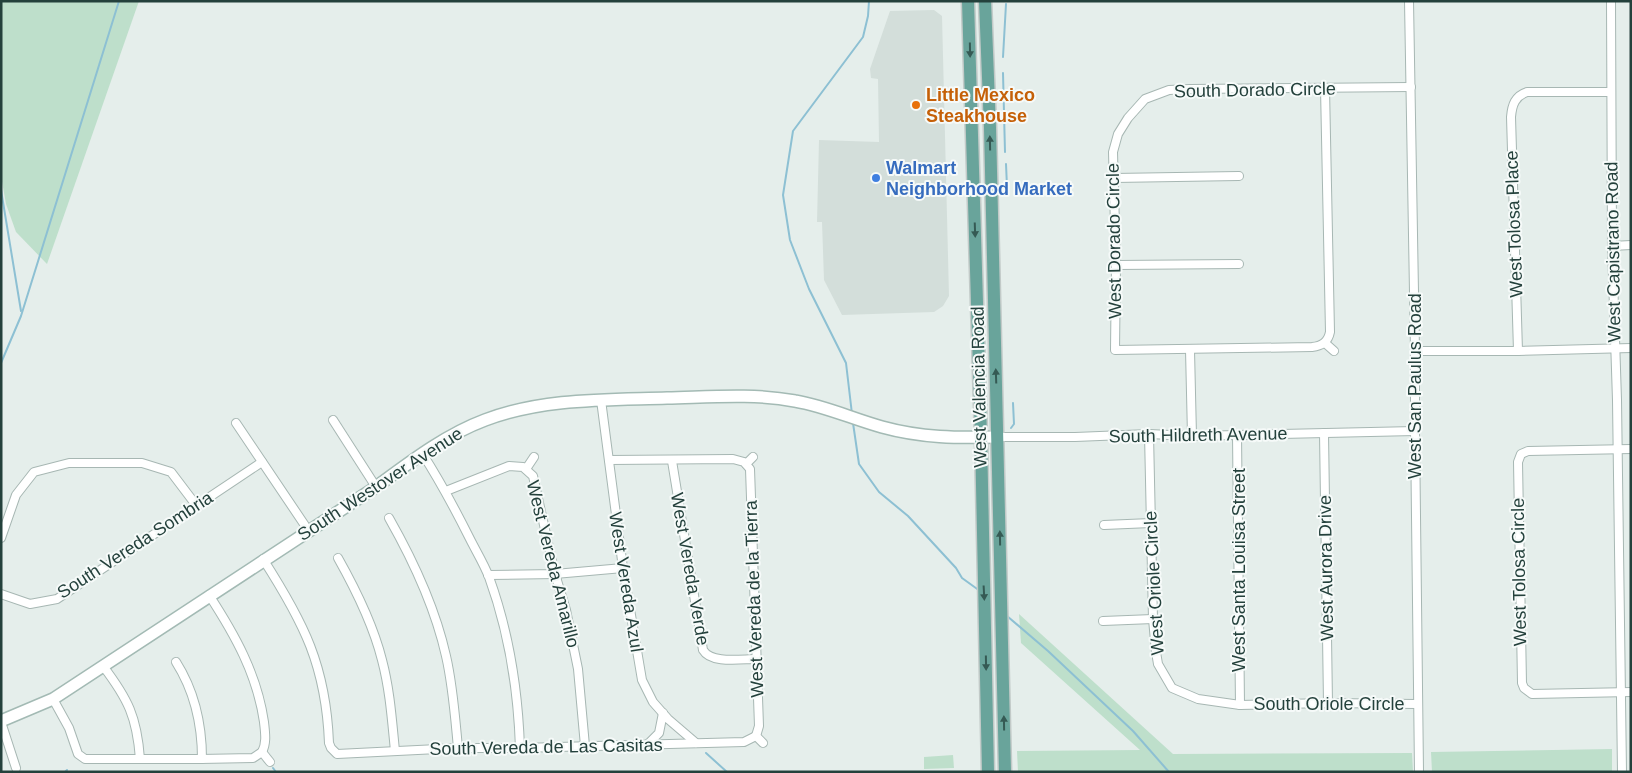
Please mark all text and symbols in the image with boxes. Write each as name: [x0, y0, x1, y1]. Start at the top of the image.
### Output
one-way arrow: [966, 42, 974, 58]
street label: South Dorado Circle: [1174, 79, 1336, 101]
place label: Little Mexico Steakhouse: [926, 85, 1035, 126]
marker: Little Mexico Steakhouse: [910, 99, 922, 111]
one-way arrow: [986, 135, 994, 151]
street label: West Tolosa Place: [1501, 150, 1527, 298]
place label: Walmart Neighborhood Market: [886, 158, 1072, 199]
street label: West Capistrano Road: [1601, 161, 1625, 343]
street label: West Dorado Circle: [1103, 163, 1125, 319]
marker: Walmart Neighborhood Market: [870, 172, 882, 184]
one-way arrow: [972, 222, 980, 238]
street label: West San Paulus Road: [1405, 293, 1425, 479]
street label: West Valencia Road: [968, 306, 990, 468]
one-way arrow: [992, 368, 1000, 384]
street label: South Westover Avenue: [294, 423, 466, 545]
street label: South Hildreth Avenue: [1108, 423, 1288, 447]
street label: West Santa Louisa Street: [1229, 468, 1249, 672]
street label: West Vereda Amarillo: [523, 478, 583, 650]
street label: South Vereda Sombria: [54, 487, 217, 603]
street label: West Vereda Verde: [667, 491, 713, 647]
street label: West Aurora Drive: [1315, 495, 1337, 641]
street label: West Tolosa Circle: [1508, 498, 1530, 646]
street label: West Vereda de la Tierra: [741, 499, 767, 698]
street label: West Vereda Azul: [605, 510, 647, 654]
street label: West Oriole Circle: [1140, 510, 1168, 656]
one-way arrow: [996, 530, 1004, 546]
one-way arrow: [981, 586, 989, 602]
one-way arrow: [982, 656, 990, 672]
street label: South Oriole Circle: [1253, 694, 1405, 714]
one-way arrow: [1000, 715, 1008, 731]
street label: South Vereda de Las Casitas: [429, 735, 663, 759]

